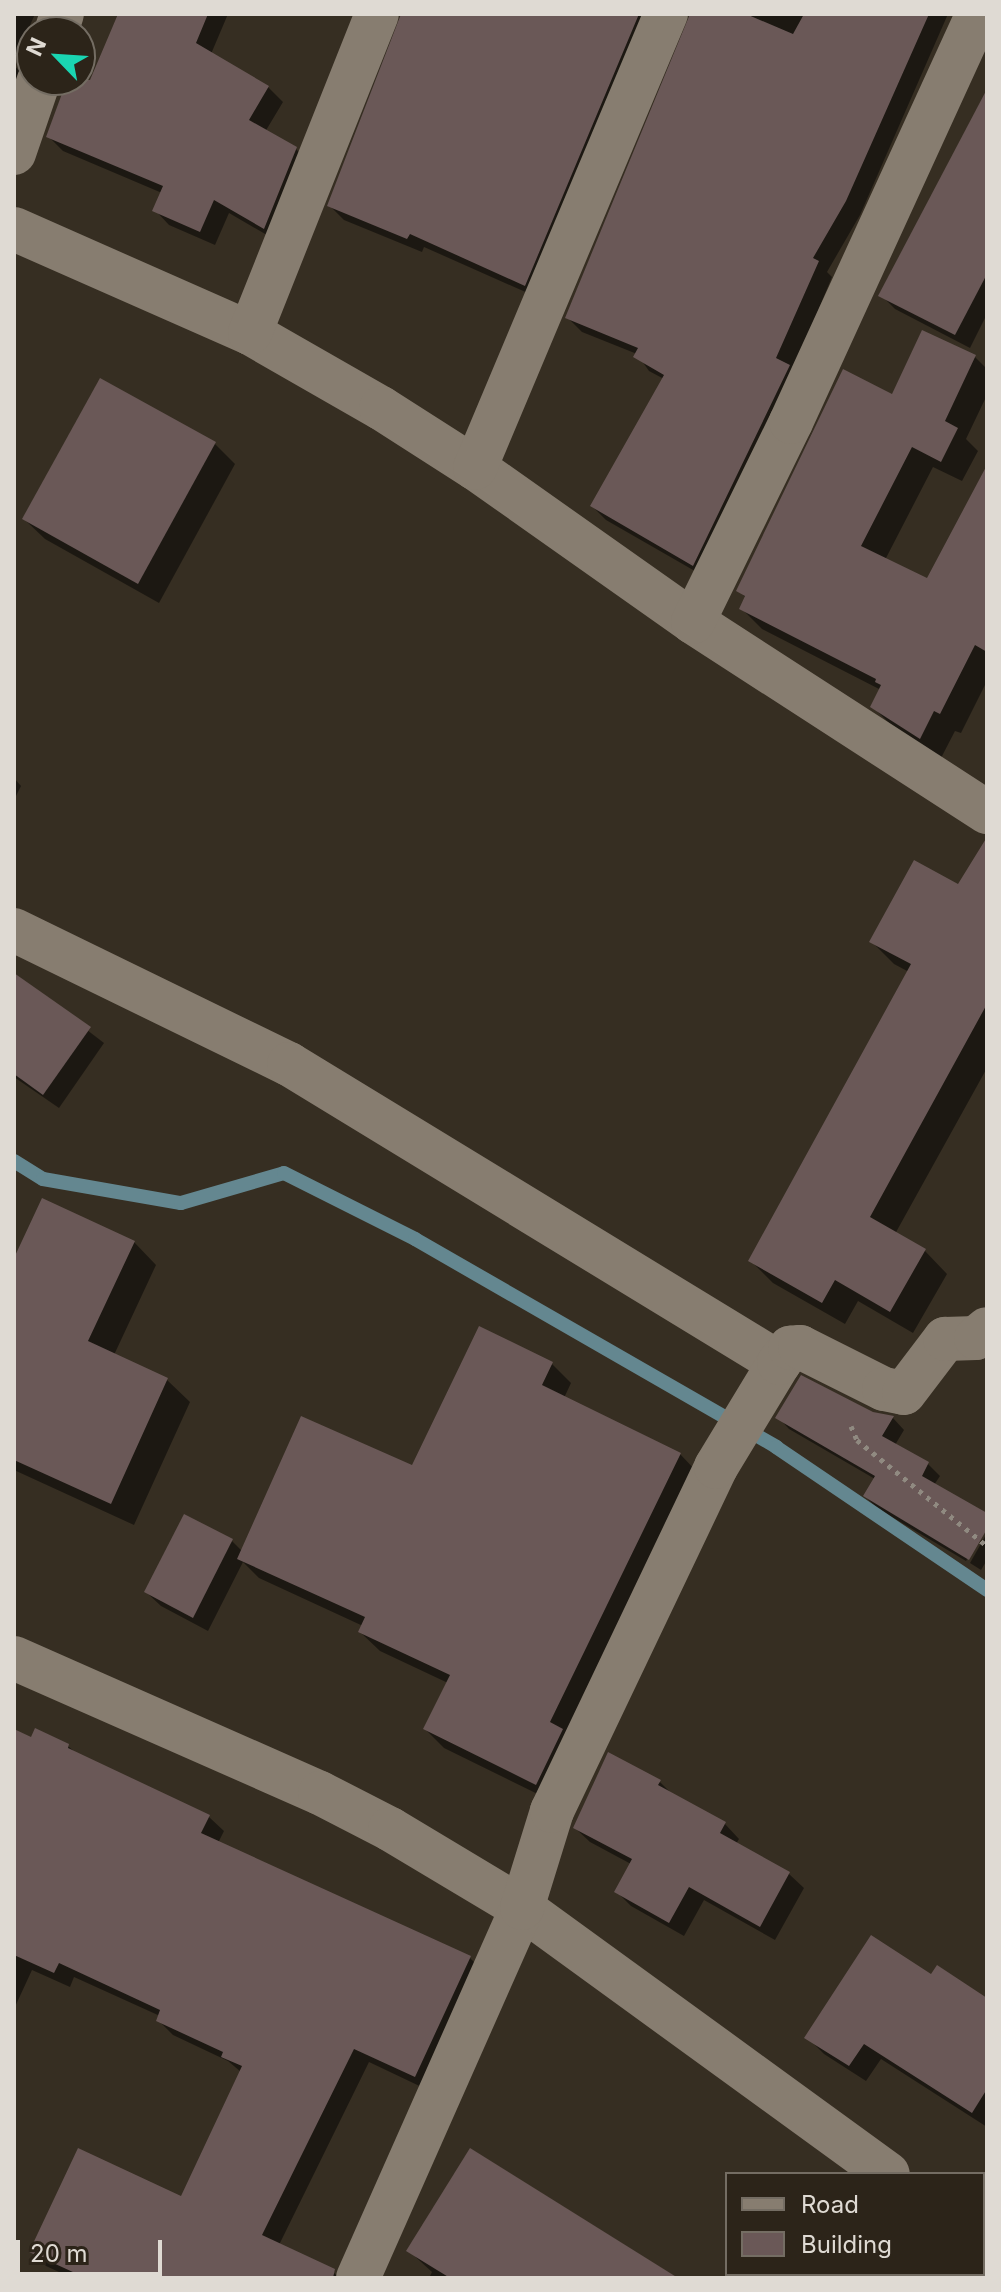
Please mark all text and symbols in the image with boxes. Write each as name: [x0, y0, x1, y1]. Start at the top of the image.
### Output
north arrow: [16, 16, 96, 96]
text: N: [21, 34, 51, 60]
legend: [725, 2172, 985, 2276]
text: Road: [801, 2190, 859, 2219]
scale bar: [20, 2224, 166, 2274]
text: Building: [801, 2230, 892, 2259]
text: 20 m: [30, 2239, 88, 2268]

